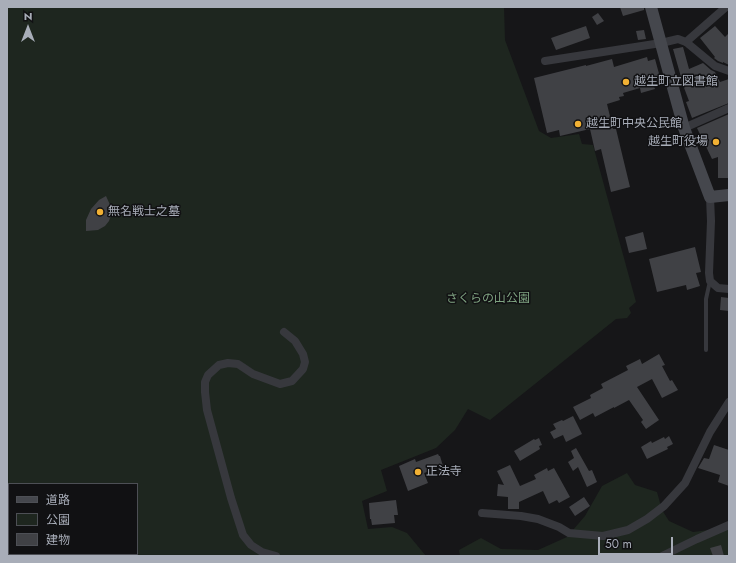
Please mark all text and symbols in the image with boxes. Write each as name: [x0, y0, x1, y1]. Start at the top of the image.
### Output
north arrow: [8, 8, 48, 48]
text: N: [24, 8, 32, 24]
place label: 越生町立図書館: [634, 75, 718, 89]
marker: 越生町立図書館: [621, 77, 631, 87]
place label: 越生町中央公民館: [586, 117, 682, 131]
marker: 越生町中央公民館: [573, 119, 583, 129]
place label: 越生町役場: [648, 135, 708, 149]
marker: 越生町役場: [711, 137, 721, 147]
place label: 無名戦士之墓: [108, 205, 180, 219]
marker: 無名戦士之墓: [95, 207, 105, 217]
park label: さくらの山公園: [446, 292, 530, 306]
place label: 正法寺: [426, 465, 462, 479]
marker: 正法寺: [413, 467, 423, 477]
legend: [8, 483, 138, 555]
text: 道路: [46, 491, 70, 509]
text: 公園: [46, 511, 70, 529]
scale bar: [600, 529, 675, 555]
text: 建物: [46, 531, 70, 549]
text: 50 m: [605, 535, 632, 553]

